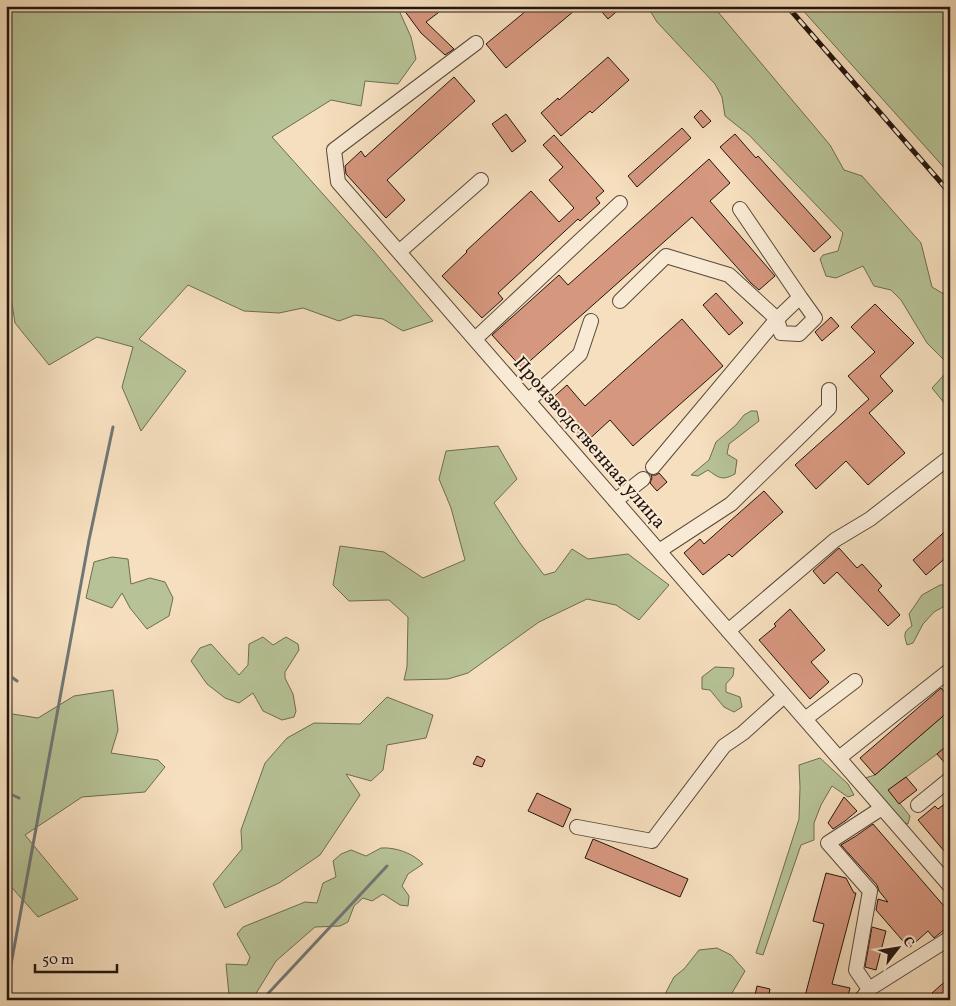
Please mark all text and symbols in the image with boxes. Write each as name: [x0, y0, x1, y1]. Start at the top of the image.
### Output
street label: Производственная улица: [507, 351, 671, 535]
north arrow: [874, 924, 924, 974]
text: С: [897, 933, 918, 951]
scale bar: [35, 941, 118, 973]
text: 50 m: [42, 950, 74, 971]

